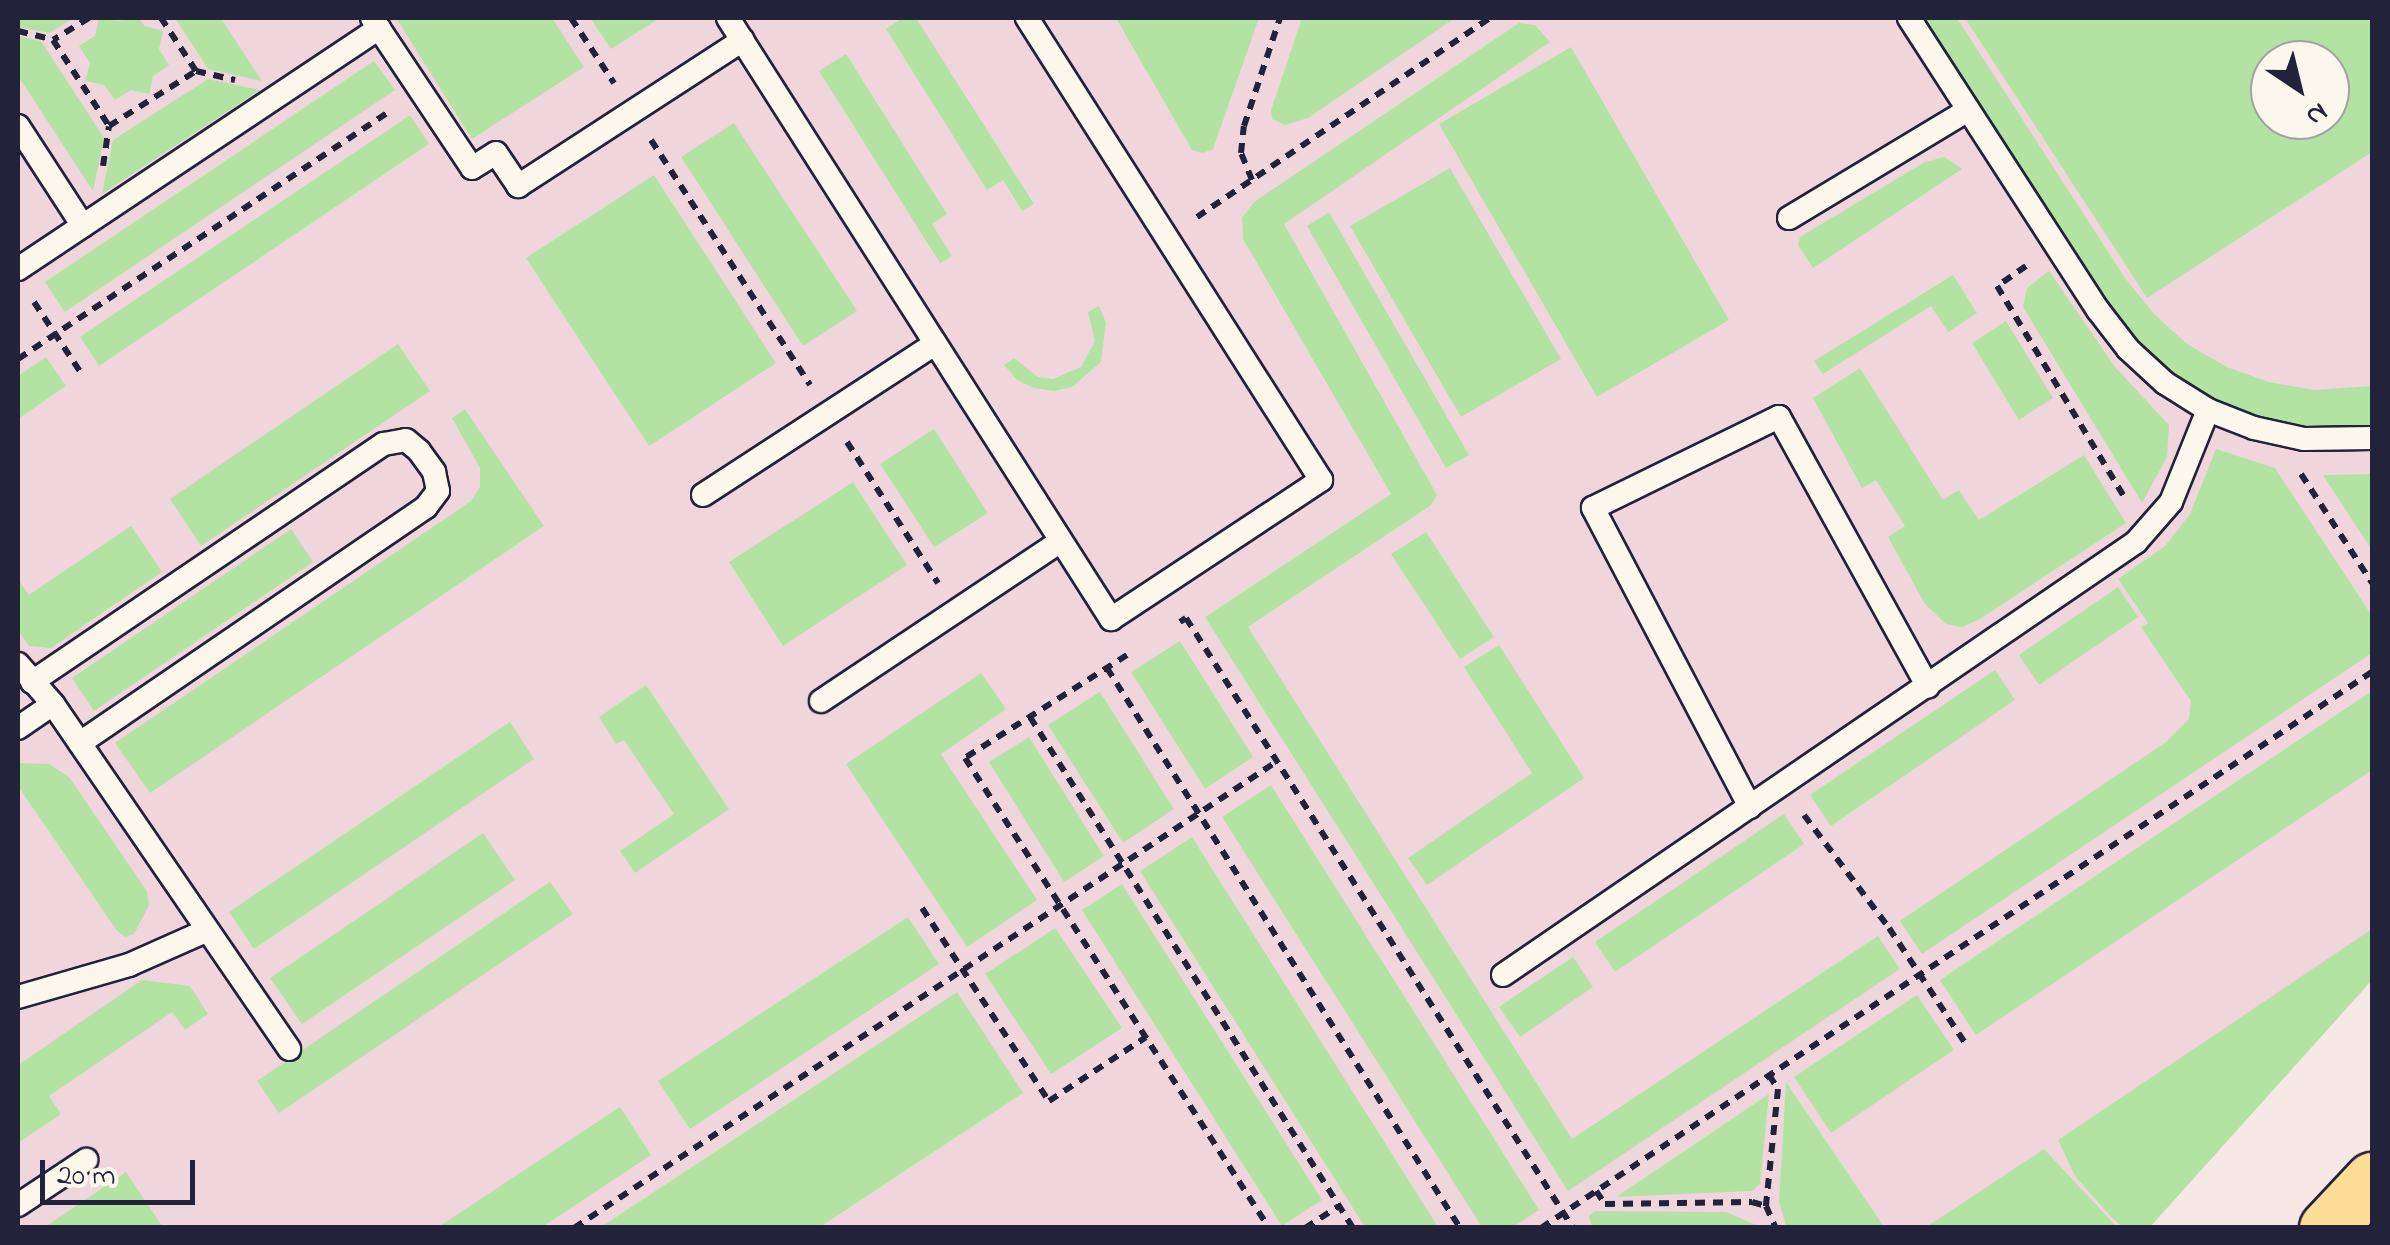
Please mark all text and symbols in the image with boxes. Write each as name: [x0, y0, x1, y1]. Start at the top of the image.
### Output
north arrow: [2250, 40, 2350, 140]
text: N: [2297, 91, 2336, 136]
scale bar: [45, 1140, 200, 1202]
text: 20 m: [57, 1155, 116, 1199]

